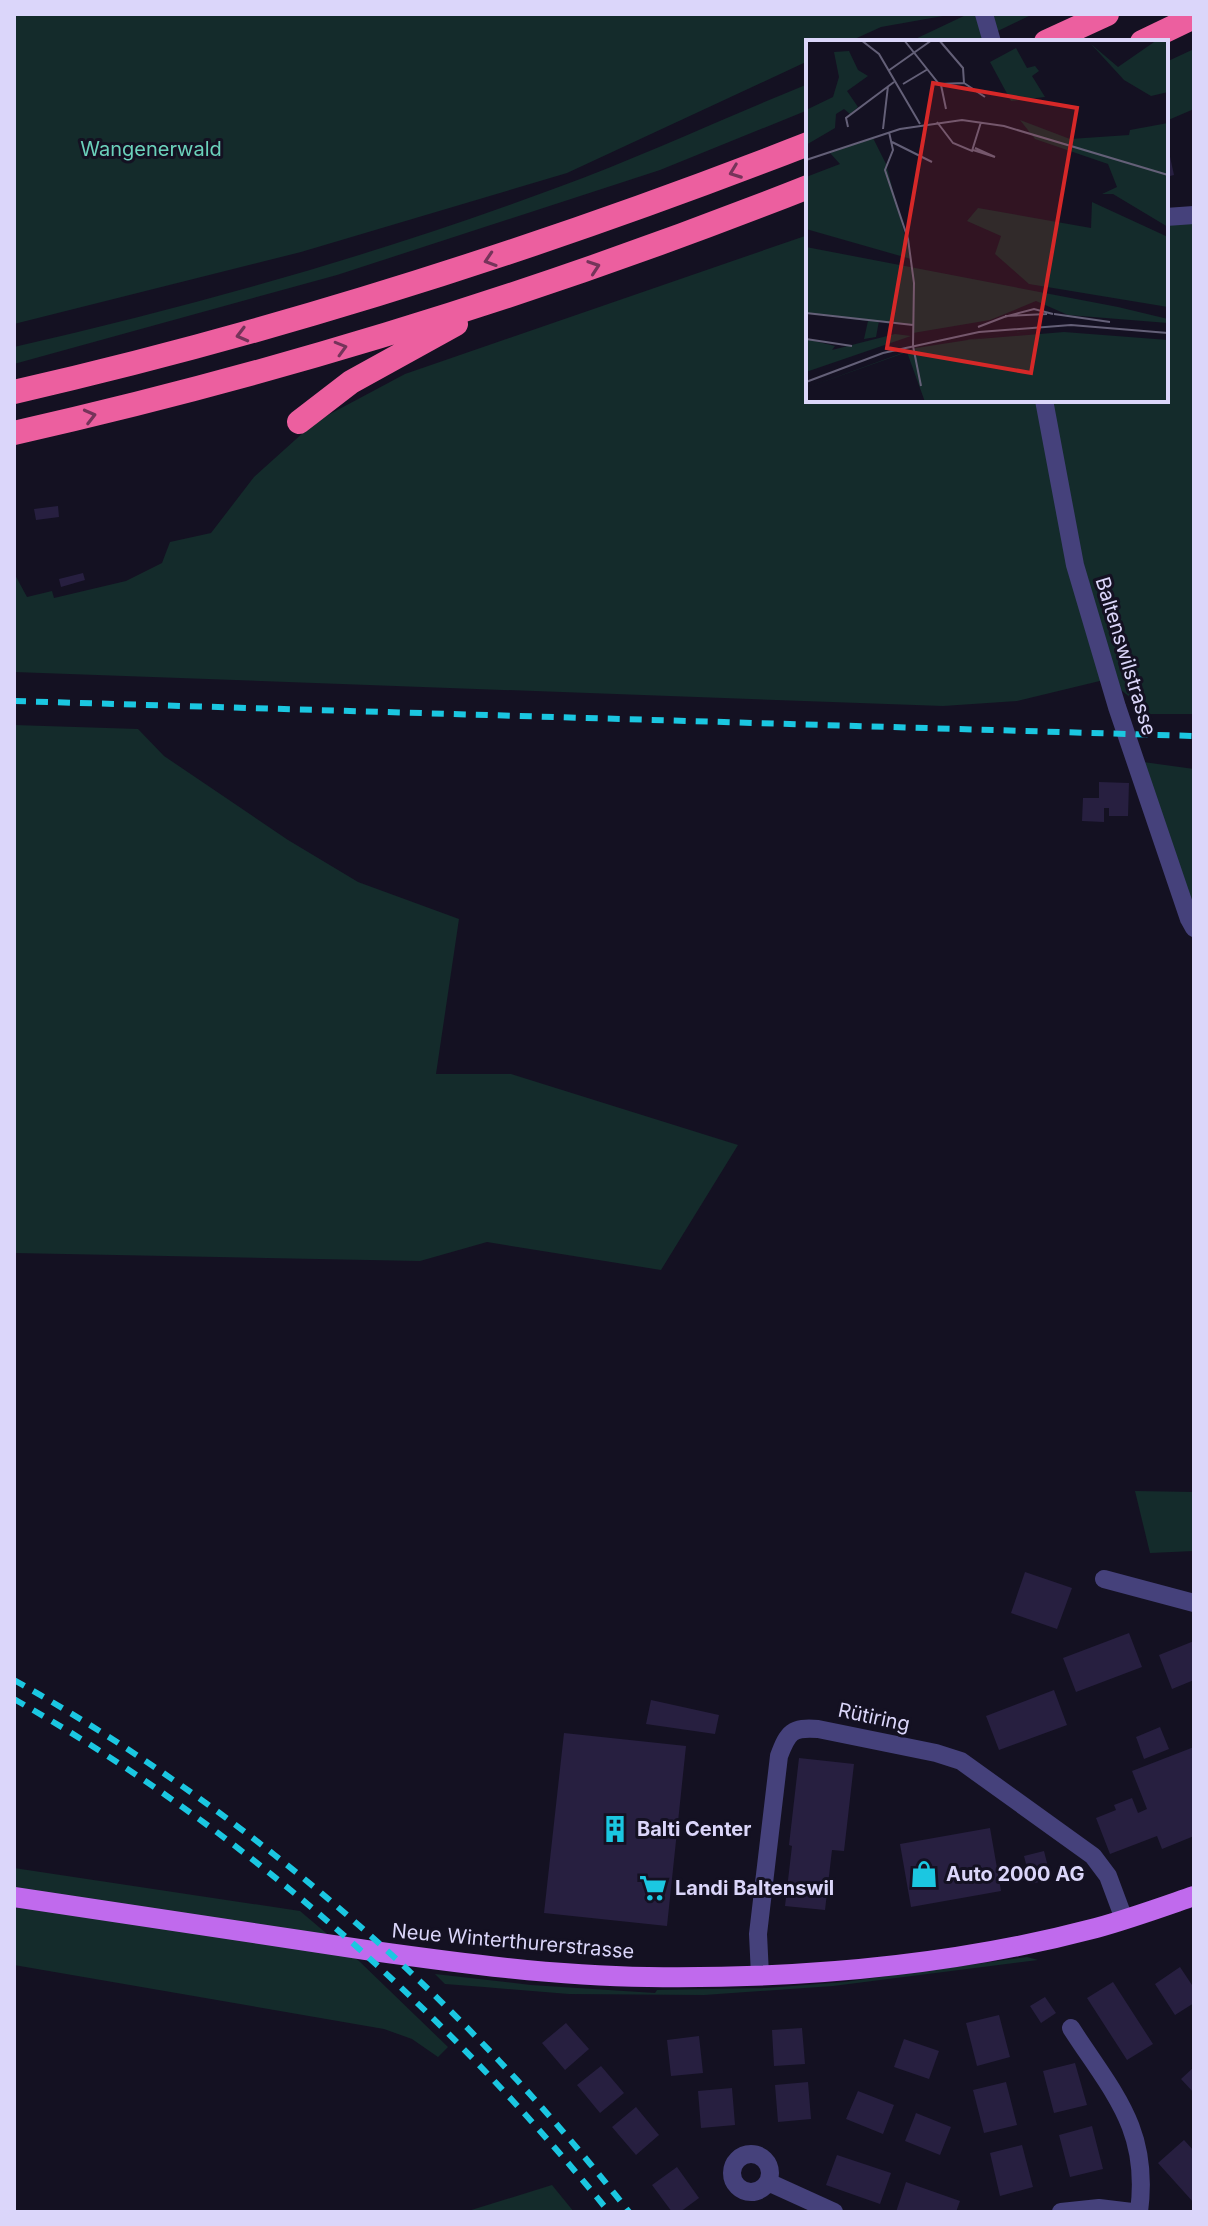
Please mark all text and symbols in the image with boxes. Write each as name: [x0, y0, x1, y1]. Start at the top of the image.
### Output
inset map: [806, 40, 1168, 402]
park label: Wangenerwald: [80, 137, 222, 161]
one-way arrow: [729, 163, 743, 179]
one-way arrow: [484, 250, 498, 266]
one-way arrow: [586, 260, 600, 277]
one-way arrow: [235, 325, 249, 342]
one-way arrow: [334, 341, 348, 357]
one-way arrow: [83, 408, 96, 425]
street label: Baltenswilstrasse: [1090, 574, 1162, 738]
street label: Rütiring: [836, 1698, 912, 1736]
building icon: Balti Center: [600, 1814, 630, 1844]
place label: Balti Center: [637, 1817, 751, 1841]
shop icon: Auto 2000 AG: [909, 1859, 939, 1889]
place label: Auto 2000 AG: [946, 1862, 1084, 1886]
supermarket icon: Landi Baltenswil: [638, 1873, 668, 1903]
place label: Landi Baltenswil: [675, 1876, 834, 1900]
street label: Neue Winterthurerstrasse: [391, 1918, 635, 1964]

